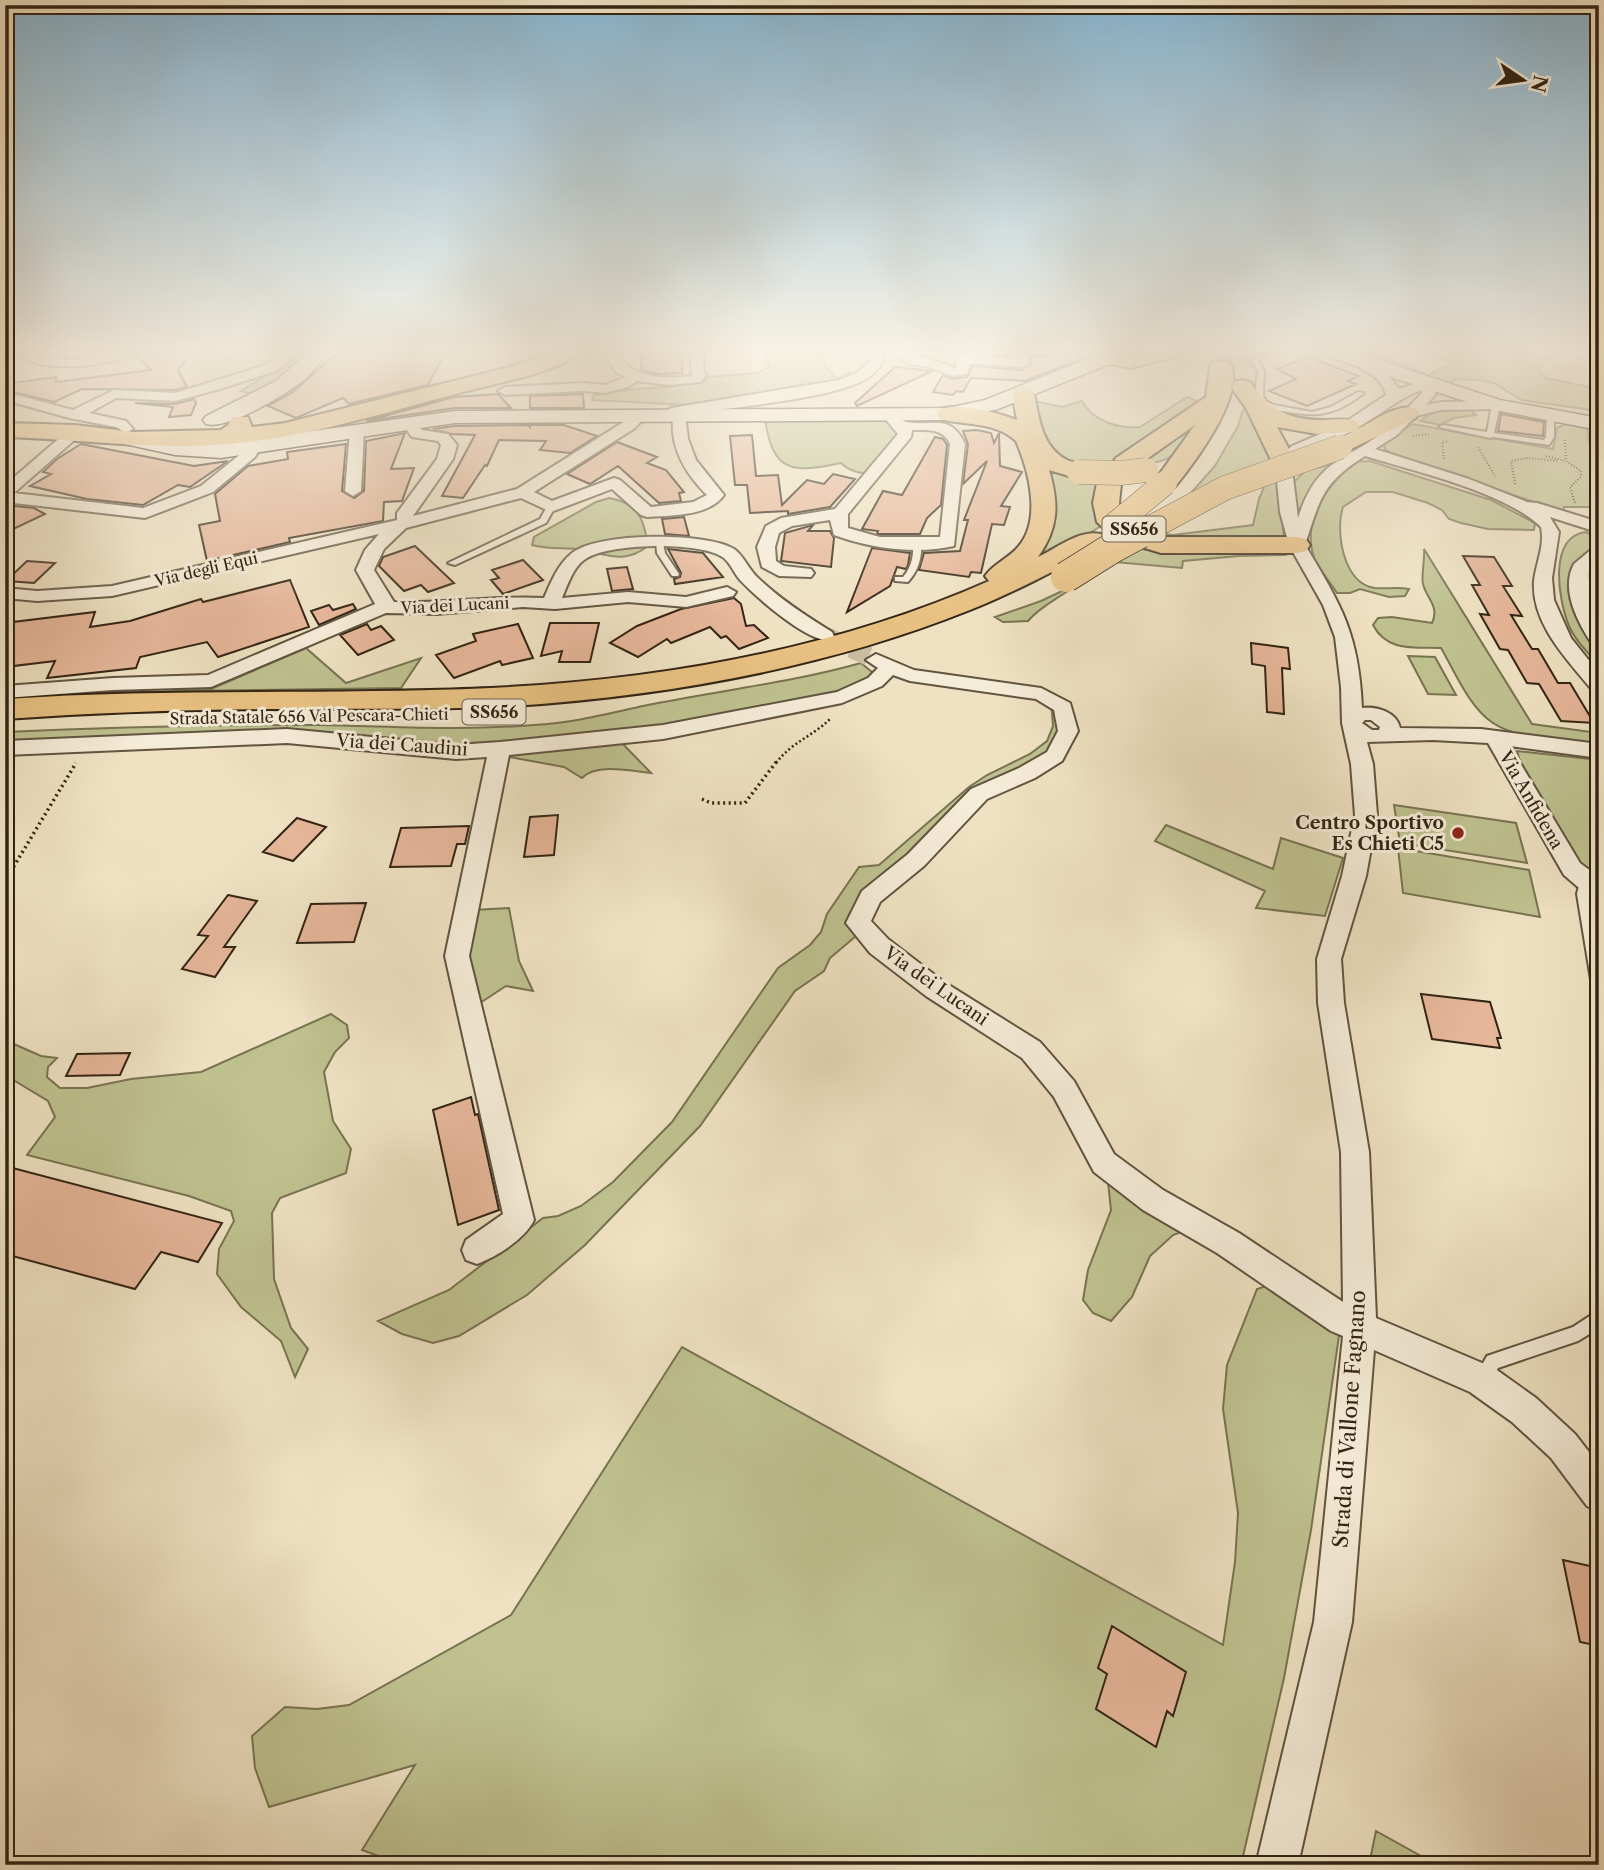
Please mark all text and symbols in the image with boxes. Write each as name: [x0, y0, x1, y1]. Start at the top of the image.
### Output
north arrow: [1488, 46, 1558, 116]
text: N: [1526, 73, 1552, 94]
road number: SS656: [1102, 516, 1166, 542]
street label: Via degli Equi: [151, 547, 260, 591]
street label: Via dei Lucani: [399, 592, 510, 618]
road number: SS656: [462, 699, 526, 724]
street label: Strada Statale 656 Val Pescara-Chieti: [169, 704, 449, 728]
street label: Via dei Caudini: [335, 729, 469, 761]
street label: Via Anfidena: [1494, 746, 1568, 853]
place label: Centro Sportivo Es Chieti C5: [1295, 812, 1444, 855]
marker: Centro Sportivo Es Chieti C5: [1450, 825, 1466, 841]
street label: Via dei Lucani: [879, 941, 993, 1030]
street label: Strada di Vallone Fagnano: [1328, 1289, 1370, 1549]

